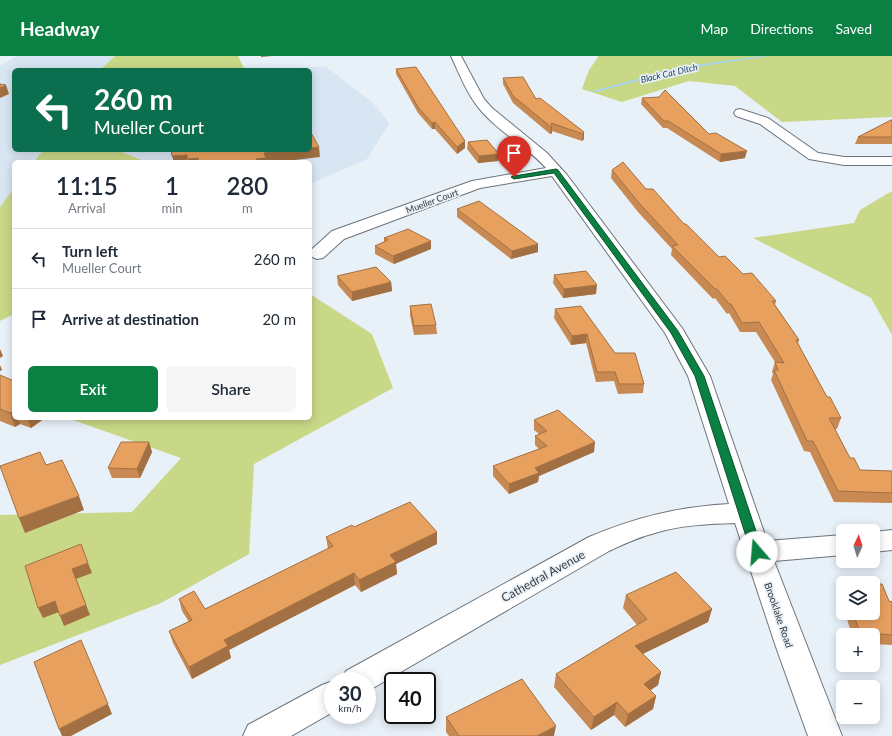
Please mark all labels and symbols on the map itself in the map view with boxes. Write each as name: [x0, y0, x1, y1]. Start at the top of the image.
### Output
water label: Black Cat Ditch: [639, 61, 699, 85]
pin: [497, 136, 531, 177]
street label: Mueller Court: [404, 186, 460, 216]
north arrow: [836, 524, 880, 568]
position arrow: [736, 531, 778, 573]
street label: Cathedral Avenue: [499, 547, 587, 605]
street label: Brooklake Road: [762, 581, 796, 649]
speed limit sign: 40: [384, 672, 436, 724]

